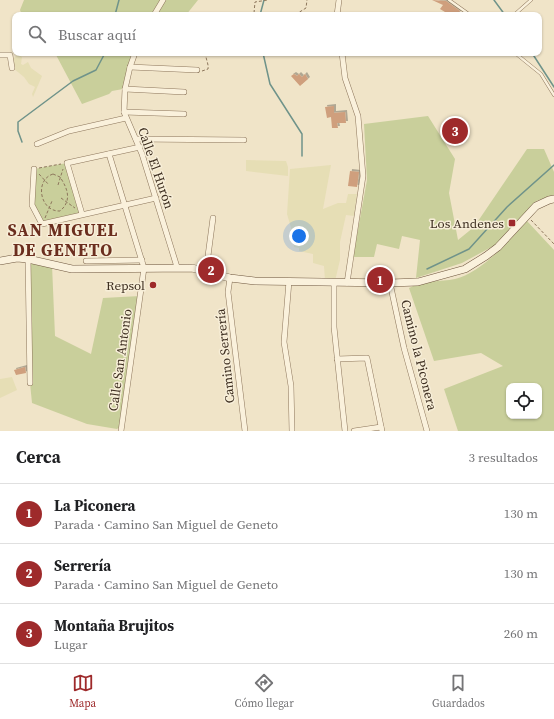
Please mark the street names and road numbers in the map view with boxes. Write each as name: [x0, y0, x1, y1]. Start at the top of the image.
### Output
street label: Calle El Hurón: [134, 125, 178, 211]
street label: Camino la Piconera: [397, 298, 441, 412]
street label: Camino Serrería: [212, 307, 238, 404]
street label: Calle San Antonio: [104, 308, 136, 412]

